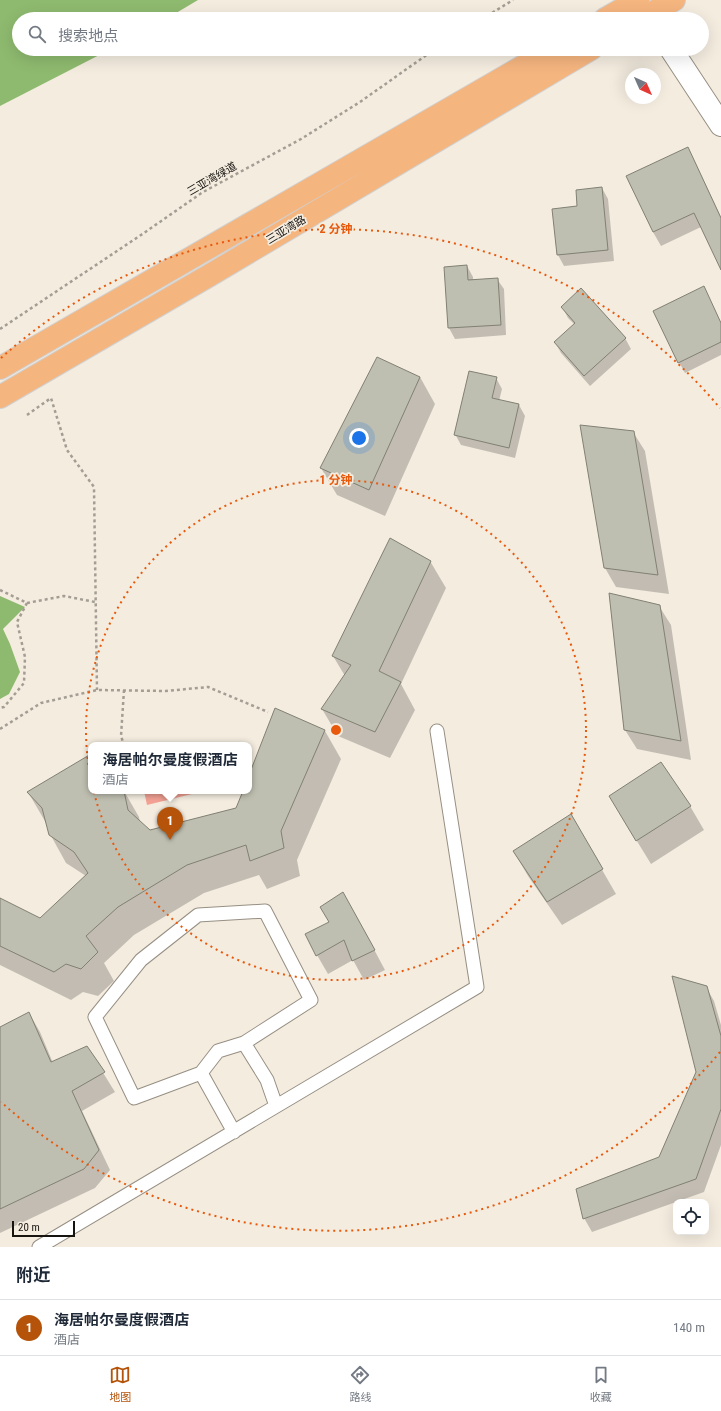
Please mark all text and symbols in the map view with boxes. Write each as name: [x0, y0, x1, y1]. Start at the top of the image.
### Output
search box: [12, 12, 709, 56]
icon: search: [26, 23, 48, 45]
text: 搜索地点: [58, 27, 118, 45]
north arrow: [625, 68, 661, 104]
street label: 三亚湾绿道: [185, 160, 239, 198]
street label: 三亚湾路: [264, 213, 308, 247]
text: 2 分钟: [320, 222, 352, 236]
your location: [349, 428, 369, 448]
text: 1 分钟: [320, 473, 352, 487]
centre of rings: [329, 723, 343, 737]
popup: [88, 742, 252, 794]
text: 海居帕尔曼度假酒店: [102, 751, 238, 769]
text: 酒店: [102, 772, 129, 787]
pin: 1: [157, 807, 183, 840]
map controls: [673, 1199, 709, 1235]
button: locate: [673, 1199, 709, 1235]
scale bar: [12, 1219, 75, 1238]
text: 20 m: [18, 1221, 40, 1234]
text: 附近: [16, 1265, 50, 1285]
text: 海居帕尔曼度假酒店: [54, 1311, 189, 1329]
text: 1: [26, 1320, 32, 1335]
text: 140 m: [673, 1320, 705, 1335]
text: 酒店: [54, 1332, 80, 1347]
tab: 地图: [109, 1364, 131, 1404]
tab: 路线: [349, 1364, 371, 1404]
tab: 收藏: [590, 1364, 612, 1404]

